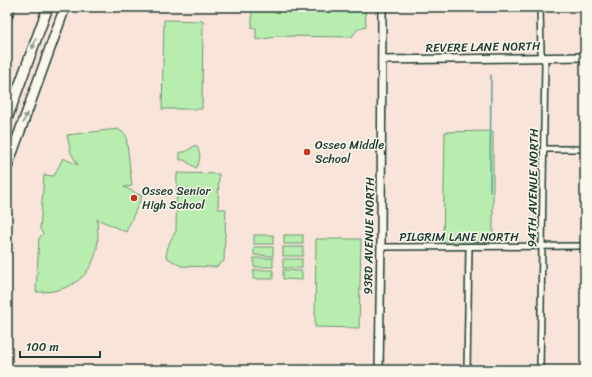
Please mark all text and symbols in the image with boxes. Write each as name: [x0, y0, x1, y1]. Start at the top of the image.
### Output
street label: REVERE LANE NORTH: [425, 35, 541, 59]
one-way arrow: [31, 38, 37, 50]
one-way arrow: [23, 111, 29, 123]
street label: 94TH AVENUE NORTH: [521, 128, 545, 248]
place label: Osseo Middle School: [315, 134, 385, 170]
marker: Osseo Middle School: [302, 147, 312, 157]
street label: 93RD AVENUE NORTH: [357, 177, 381, 295]
place label: Osseo Senior High School: [142, 180, 211, 216]
marker: Osseo Senior High School: [129, 193, 139, 203]
street label: PILGRIM LANE NORTH: [399, 226, 519, 248]
scale bar: [20, 333, 100, 359]
text: 100 m: [26, 336, 59, 358]

